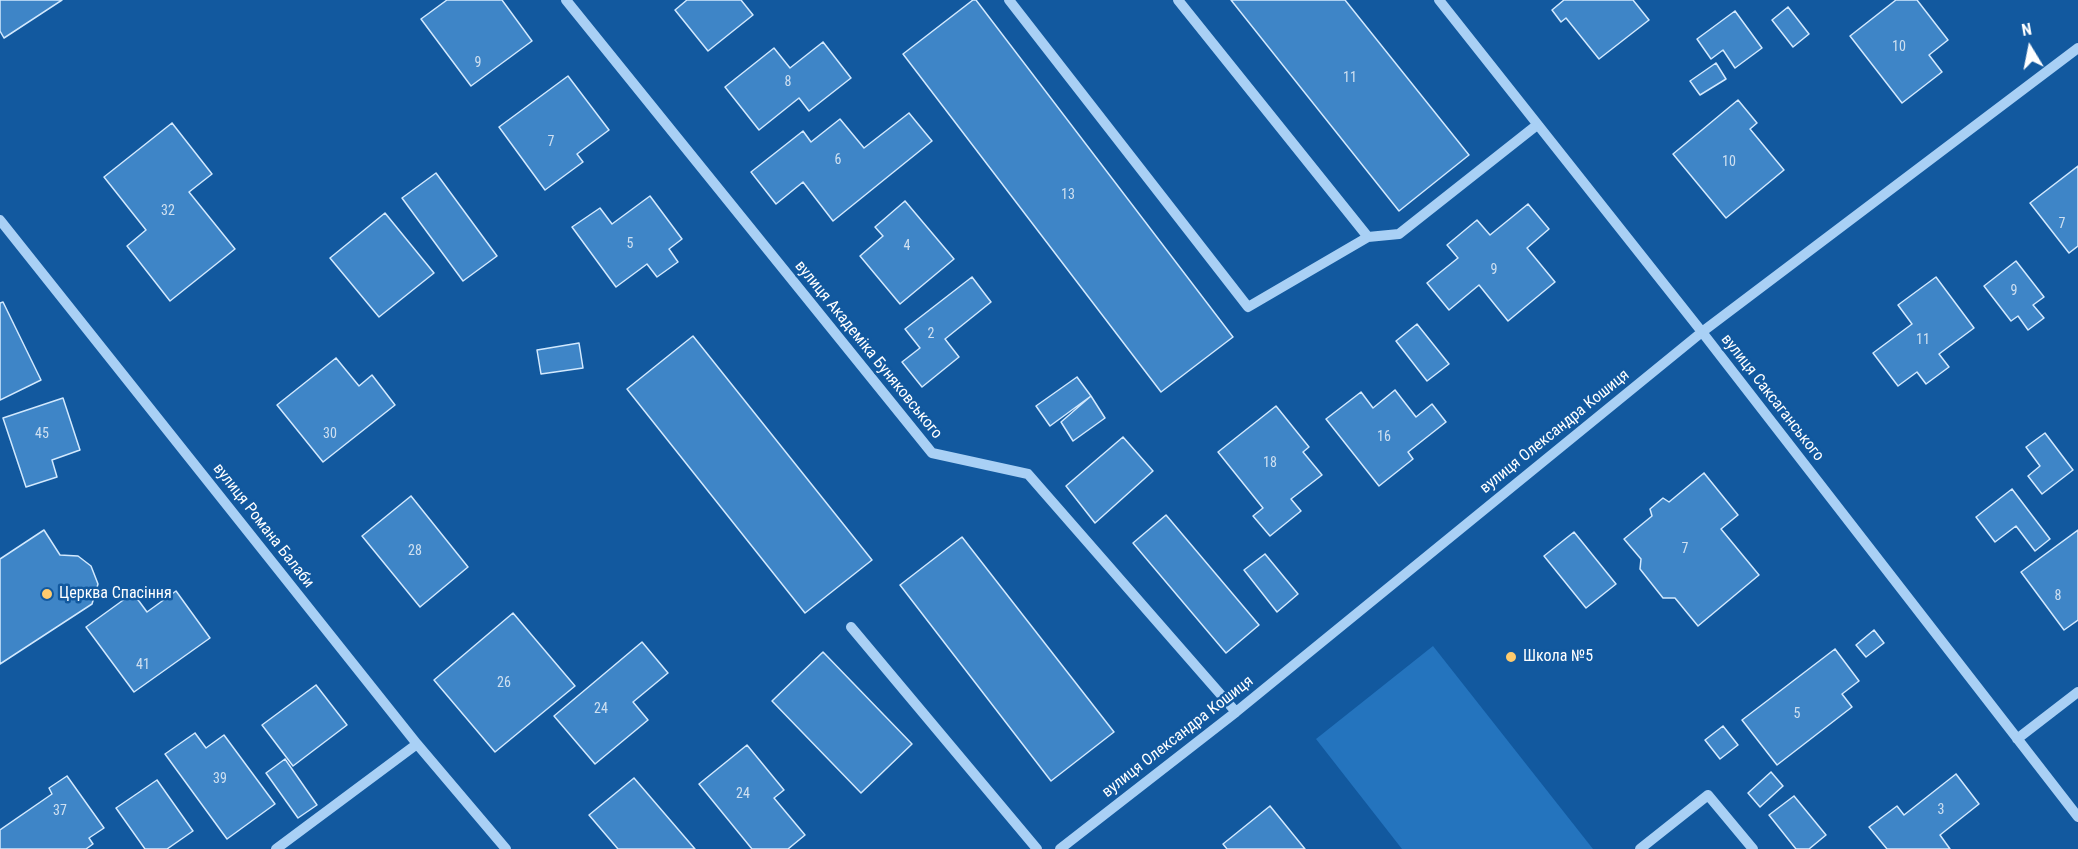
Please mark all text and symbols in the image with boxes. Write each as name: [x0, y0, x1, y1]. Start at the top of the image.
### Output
north arrow: [2000, 18, 2060, 78]
text: N: [2020, 20, 2033, 40]
house number: 10: [1892, 39, 1906, 55]
house number: 9: [475, 55, 481, 71]
house number: 11: [1343, 70, 1357, 86]
house number: 8: [785, 74, 791, 90]
house number: 7: [548, 134, 554, 150]
house number: 6: [835, 152, 841, 168]
house number: 10: [1722, 154, 1736, 170]
house number: 13: [1061, 187, 1075, 203]
house number: 32: [161, 203, 175, 219]
house number: 7: [2059, 216, 2065, 232]
house number: 5: [627, 236, 633, 252]
house number: 4: [904, 238, 910, 254]
street label: вулиця Академіка Буняковського: [790, 257, 946, 443]
house number: 9: [1491, 262, 1497, 278]
house number: 9: [2011, 283, 2017, 299]
house number: 2: [928, 326, 934, 342]
street label: вулиця Саксаганського: [1716, 331, 1828, 465]
house number: 11: [1916, 332, 1930, 348]
street label: вулиця Олександра Кошиця: [1476, 366, 1634, 498]
house number: 45: [35, 426, 49, 442]
house number: 30: [323, 426, 337, 442]
house number: 16: [1377, 429, 1391, 445]
house number: 18: [1263, 455, 1277, 471]
street label: вулиця Романа Балаби: [208, 460, 318, 592]
house number: 7: [1682, 541, 1688, 557]
house number: 28: [408, 543, 422, 559]
place label: Церква Спасіння: [59, 584, 172, 604]
marker: Церква Спасіння: [40, 587, 54, 601]
house number: 8: [2055, 588, 2061, 604]
place label: Школа №5: [1523, 647, 1593, 667]
marker: Школа №5: [1504, 650, 1518, 664]
house number: 41: [136, 657, 150, 673]
street label: вулиця Олександра Кошиця: [1099, 672, 1257, 802]
house number: 26: [497, 675, 511, 691]
house number: 24: [594, 701, 608, 717]
house number: 5: [1794, 706, 1800, 722]
house number: 39: [213, 771, 227, 787]
house number: 24: [736, 786, 750, 802]
house number: 3: [1938, 802, 1944, 818]
house number: 37: [53, 803, 67, 819]

